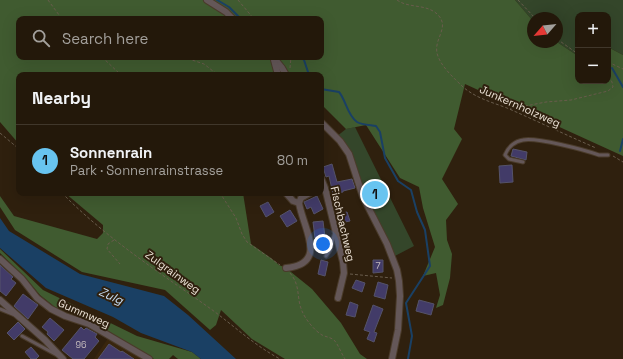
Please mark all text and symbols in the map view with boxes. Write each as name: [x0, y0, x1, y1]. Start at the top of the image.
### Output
north arrow: [527, 12, 563, 48]
map controls: [575, 12, 611, 84]
button: +: [575, 12, 611, 48]
search box: [16, 16, 324, 60]
icon: search: [30, 27, 52, 49]
text: Search here: [62, 29, 148, 48]
button: −: [575, 48, 611, 84]
street label: Junkernholzweg: [477, 82, 563, 130]
text: Nearby: [32, 87, 91, 109]
text: Sonnenrain: [70, 143, 152, 162]
text: 1: [42, 152, 48, 169]
text: 80 m: [277, 152, 308, 169]
text: Park · Sonnenrainstrasse: [70, 162, 223, 179]
pin: 1: [362, 179, 388, 209]
street label: Fischbachweg: [328, 185, 358, 263]
your location: [313, 234, 333, 254]
street label: Zulgrainweg: [143, 247, 203, 297]
house number: 7: [375, 260, 381, 272]
water label: Zulg: [96, 284, 127, 309]
street label: Gummweg: [56, 295, 112, 331]
house number: 96: [75, 339, 87, 351]

